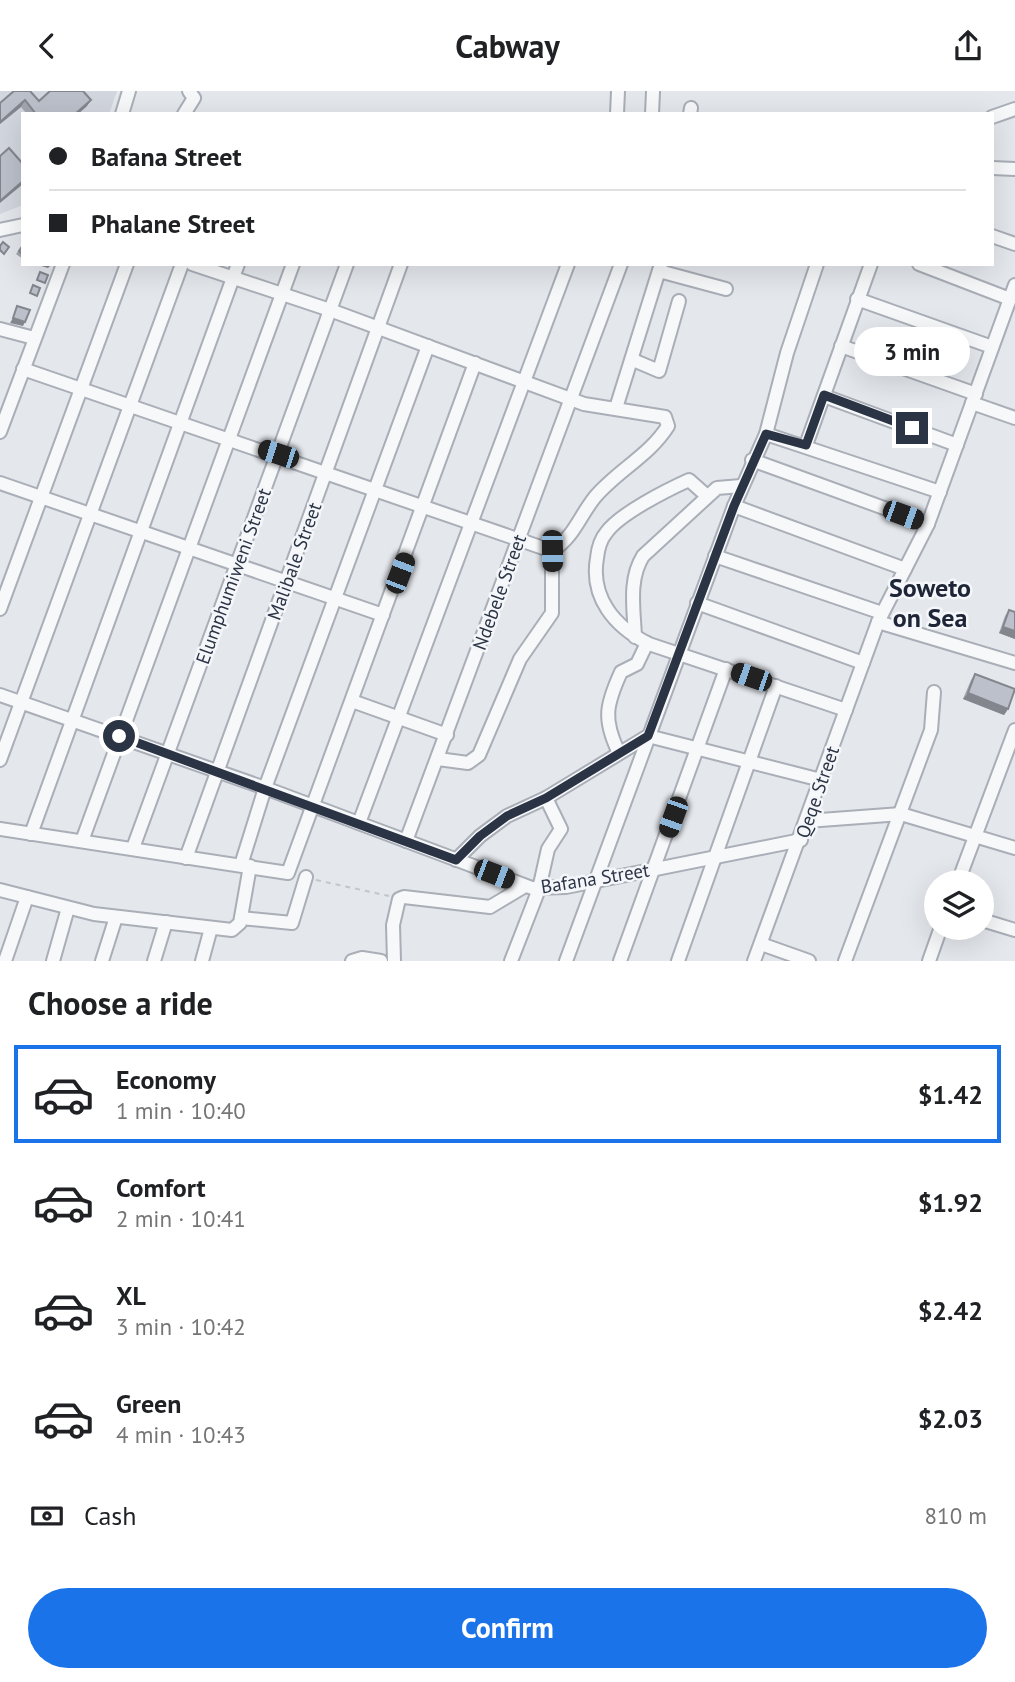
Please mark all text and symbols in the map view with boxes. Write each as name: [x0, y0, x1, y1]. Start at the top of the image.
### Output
text: Cabway: [455, 25, 560, 67]
icon: back: [28, 27, 66, 65]
icon: share: [949, 27, 987, 65]
text: Bafana Street: [91, 140, 242, 173]
text: Phalane Street: [91, 207, 255, 240]
callout: 3 min: [854, 327, 970, 375]
text: 3 min: [884, 337, 940, 366]
route end: [896, 412, 928, 444]
car: [255, 438, 302, 470]
street label: Elumphumiweni Street: [190, 484, 276, 667]
street label: Malibale Street: [262, 498, 327, 623]
car: [880, 498, 927, 532]
street label: Ndebele Street: [467, 530, 531, 653]
car: [542, 530, 563, 572]
car: [383, 550, 418, 596]
district label: Soweto on Sea: [889, 571, 971, 634]
car: [728, 660, 775, 694]
route start: [103, 720, 135, 752]
street label: Qeqe Street: [790, 742, 844, 841]
car: [656, 794, 691, 840]
car: [471, 857, 518, 891]
street label: Bafana Street: [539, 858, 651, 898]
map controls: [924, 870, 994, 940]
button: layers: [924, 870, 994, 940]
text: Choose a ride: [28, 982, 213, 1024]
icon: car: [32, 1063, 95, 1126]
text: Economy: [116, 1063, 216, 1096]
text: $1.42: [918, 1078, 983, 1111]
text: 1 min · 10:40: [116, 1096, 246, 1125]
icon: car: [32, 1171, 95, 1234]
text: Comfort: [116, 1171, 206, 1204]
text: $1.92: [918, 1186, 983, 1219]
text: 2 min · 10:41: [116, 1204, 246, 1233]
icon: car: [32, 1279, 95, 1342]
text: XL: [116, 1279, 146, 1312]
text: $2.42: [918, 1294, 983, 1327]
text: 3 min · 10:42: [116, 1312, 246, 1341]
icon: car: [32, 1387, 95, 1450]
text: Green: [116, 1387, 181, 1420]
text: $2.03: [918, 1402, 983, 1435]
text: 4 min · 10:43: [116, 1420, 246, 1449]
icon: cash: [28, 1497, 66, 1535]
text: Cash: [84, 1499, 136, 1532]
text: 810 m: [925, 1501, 987, 1530]
button: Confirm: [28, 1588, 987, 1668]

